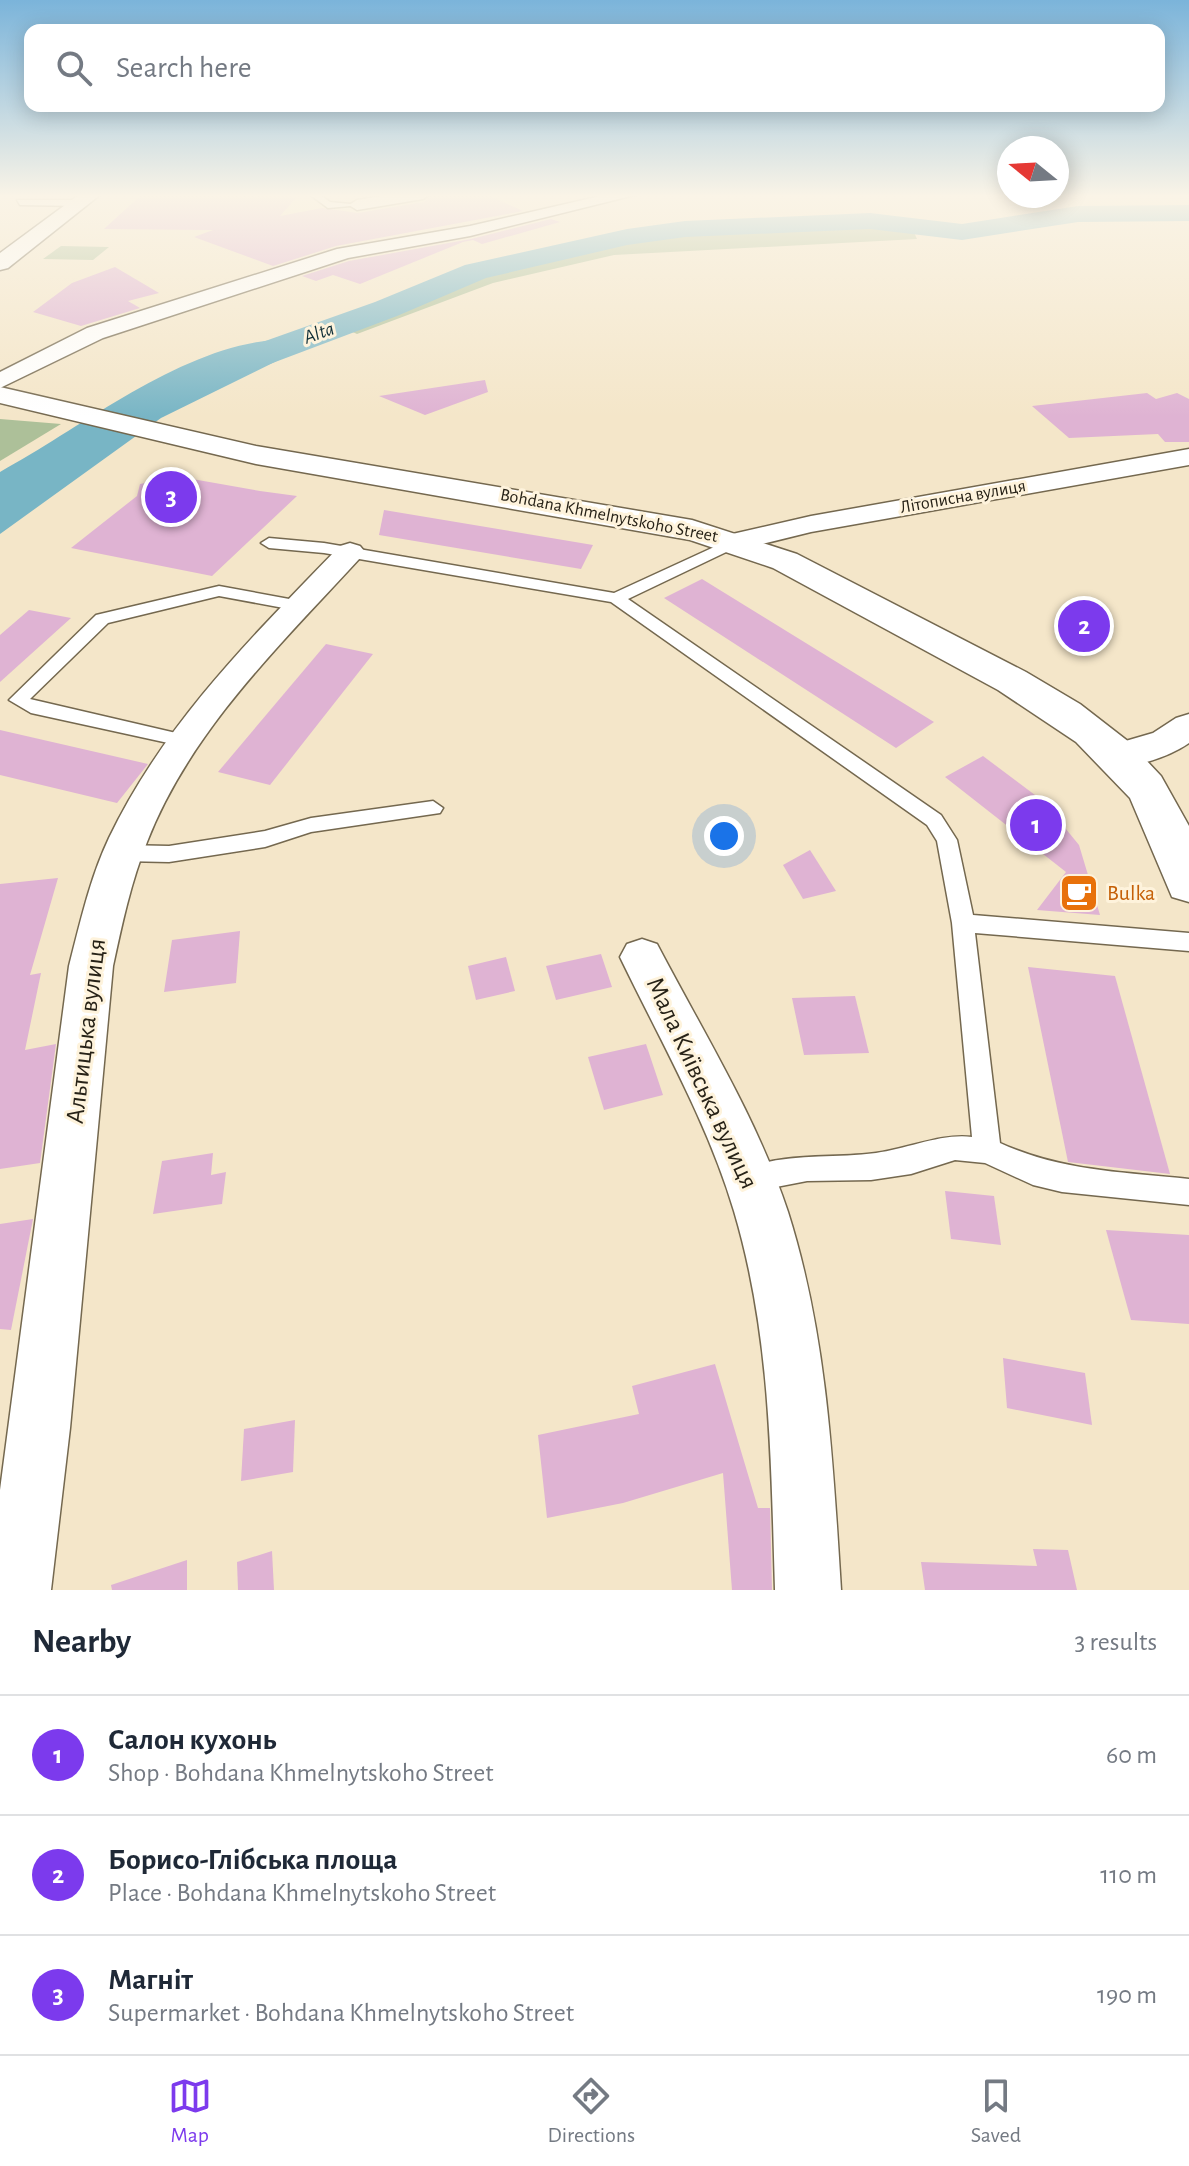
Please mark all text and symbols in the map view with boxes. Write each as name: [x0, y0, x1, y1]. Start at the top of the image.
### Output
search box: [24, 24, 1165, 112]
icon: search: [52, 46, 96, 90]
text: Search here: [116, 53, 252, 83]
north arrow: [997, 136, 1069, 208]
water label: Alta: [300, 318, 337, 348]
pin: 3: [145, 467, 197, 527]
street label: Літописна вулиця: [899, 477, 1027, 517]
street label: Bohdana Khmelnytskoho Street: [499, 486, 720, 546]
pin: 2: [1058, 596, 1110, 656]
pin: 1: [1010, 795, 1062, 855]
your location: [704, 816, 744, 856]
cafe icon: Bulka: [1058, 872, 1100, 914]
place label: Bulka: [1107, 882, 1155, 904]
street label: Альтицька вулиця: [62, 937, 110, 1125]
street label: Мала Київська вулиця: [642, 973, 762, 1193]
text: Nearby: [32, 1625, 131, 1659]
text: 3 results: [1074, 1629, 1157, 1655]
text: Салон кухонь: [108, 1725, 276, 1755]
text: 1: [53, 1742, 63, 1768]
text: 60 m: [1106, 1742, 1157, 1768]
text: Shop · Bohdana Khmelnytskoho Street: [108, 1760, 494, 1786]
text: Борисо-Глібська площа: [108, 1845, 397, 1875]
text: 2: [52, 1862, 64, 1888]
text: 110 m: [1100, 1862, 1157, 1888]
text: Place · Bohdana Khmelnytskoho Street: [108, 1880, 496, 1906]
text: Магніт: [108, 1965, 193, 1995]
text: 3: [52, 1982, 64, 2008]
text: 190 m: [1097, 1982, 1157, 2008]
text: Supermarket · Bohdana Khmelnytskoho Street: [108, 2000, 574, 2026]
tab: Map: [168, 2074, 212, 2148]
tab: Directions: [547, 2074, 635, 2148]
tab: Saved: [971, 2074, 1021, 2148]

